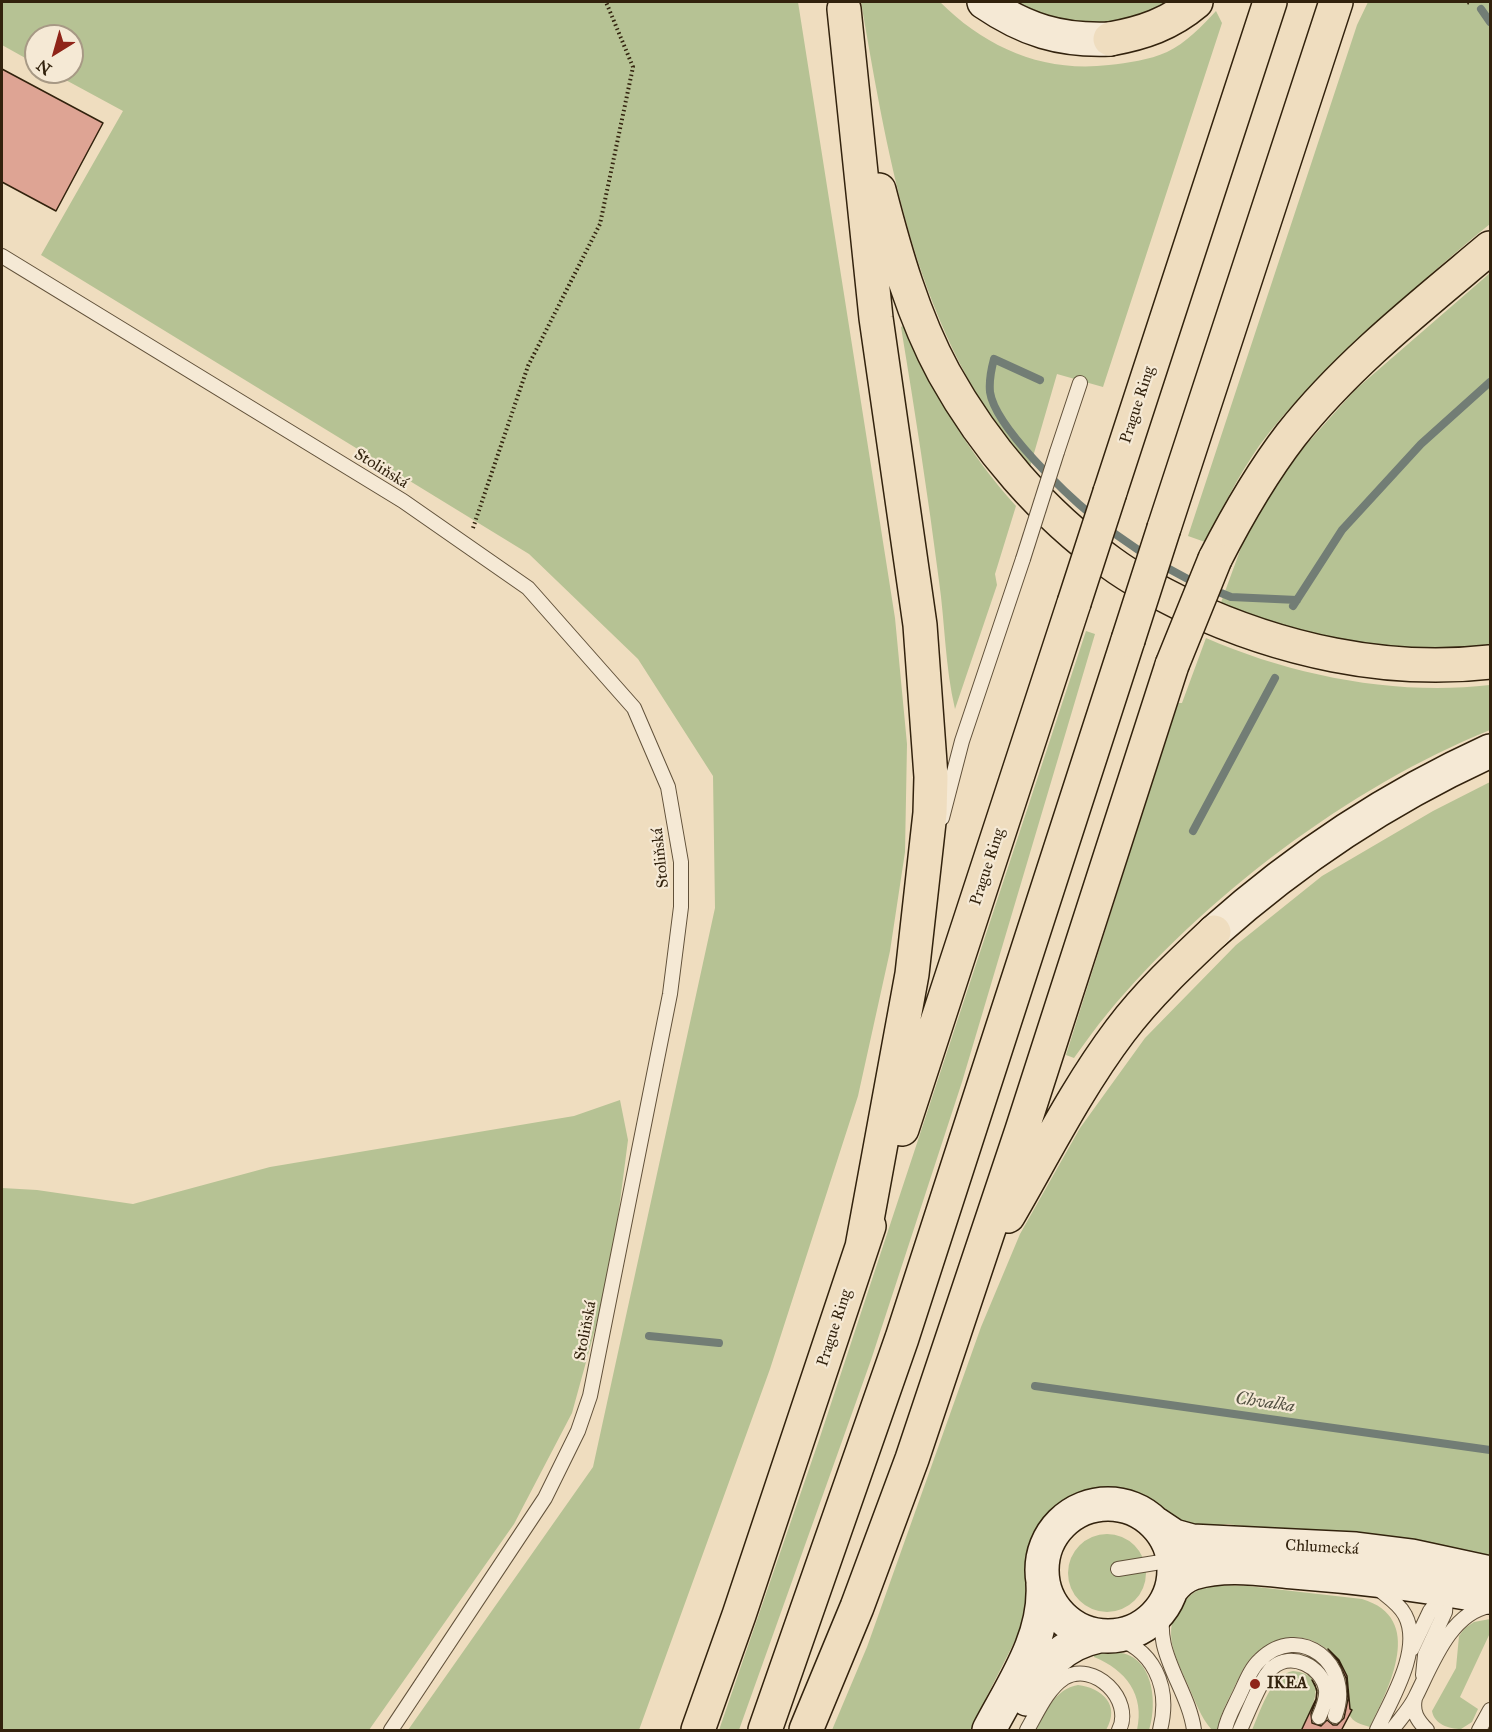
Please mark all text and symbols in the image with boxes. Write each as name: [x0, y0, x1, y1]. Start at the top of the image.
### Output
north arrow: [24, 24, 84, 84]
text: N: [33, 56, 55, 79]
street label: Prague Ring: [1117, 364, 1159, 446]
street label: Stoliňská: [350, 445, 412, 493]
street label: Prague Ring: [967, 826, 1009, 908]
street label: Stoliňská: [648, 827, 674, 889]
street label: Prague Ring: [814, 1287, 856, 1369]
street label: Stoliňská: [571, 1300, 601, 1362]
water label: Chvalka: [1234, 1388, 1296, 1418]
street label: Chlumecká: [1285, 1536, 1359, 1560]
place label: IKEA: [1267, 1674, 1307, 1694]
marker: IKEA: [1248, 1677, 1262, 1691]

